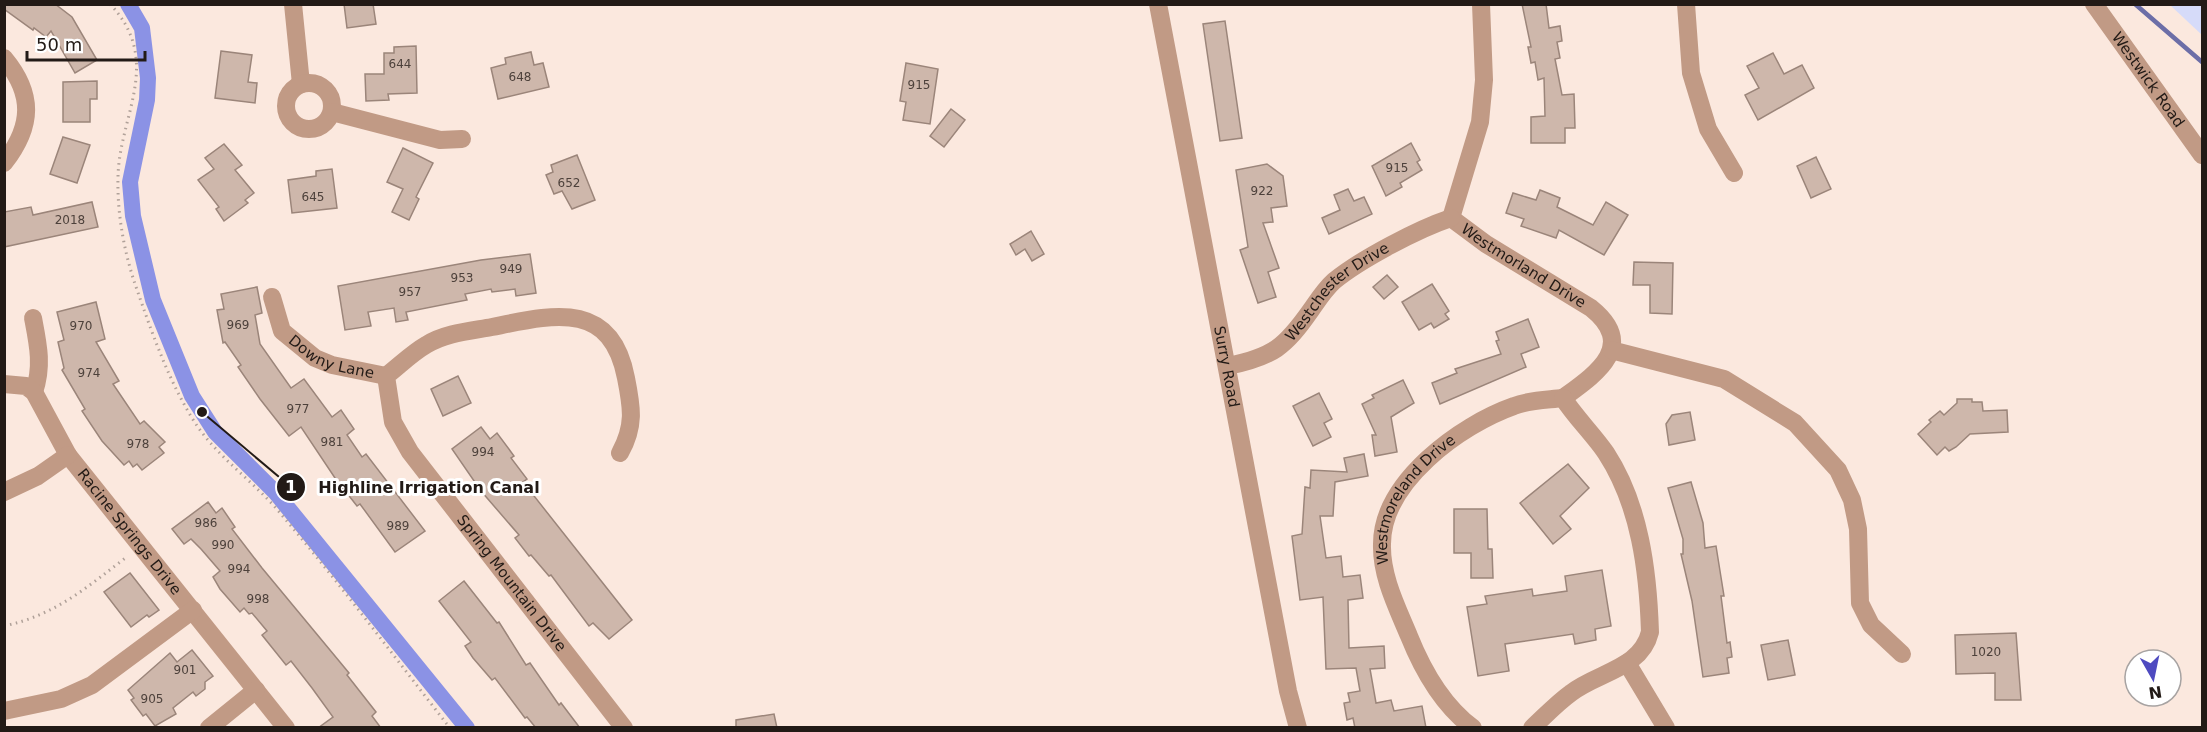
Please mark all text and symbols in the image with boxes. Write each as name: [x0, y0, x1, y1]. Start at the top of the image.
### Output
scale bar: [27, 24, 146, 62]
street label: Westwick Road: [2108, 29, 2188, 131]
text: 50 m: [36, 34, 82, 55]
house number: 644: [389, 57, 411, 71]
house number: 648: [509, 70, 531, 84]
house number: 915: [908, 78, 930, 92]
house number: 915: [1386, 161, 1408, 175]
house number: 652: [558, 176, 580, 190]
house number: 922: [1251, 184, 1273, 198]
house number: 645: [302, 190, 324, 204]
house number: 2018: [55, 213, 85, 227]
street label: Westmorland Drive: [1458, 220, 1589, 312]
street label: Westchester Drive: [1281, 239, 1392, 345]
house number: 949: [500, 262, 522, 276]
house number: 953: [451, 271, 473, 285]
house number: 957: [399, 285, 421, 299]
house number: 969: [227, 318, 249, 332]
house number: 970: [70, 319, 92, 333]
street label: Surry Road: [1210, 324, 1243, 409]
street label: Downy Lane: [285, 331, 376, 382]
house number: 974: [78, 366, 100, 380]
house number: 977: [287, 402, 309, 416]
street label: Westmoreland Drive: [1373, 431, 1459, 566]
house number: 981: [321, 435, 343, 449]
house number: 978: [127, 437, 149, 451]
house number: 994: [472, 445, 494, 459]
street label: Racine Springs Drive: [74, 465, 185, 599]
callout: Highline Irrigation Canal: [276, 470, 552, 504]
text: 1: [285, 476, 297, 497]
text: Highline Irrigation Canal: [318, 478, 540, 497]
street label: Spring Mountain Drive: [453, 511, 570, 655]
house number: 986: [195, 516, 217, 530]
house number: 989: [387, 519, 409, 533]
house number: 990: [212, 538, 234, 552]
house number: 994: [228, 562, 250, 576]
house number: 998: [247, 592, 269, 606]
house number: 1020: [1971, 645, 2001, 659]
north arrow: [2123, 648, 2183, 708]
house number: 901: [174, 663, 196, 677]
text: N: [2147, 682, 2163, 703]
house number: 905: [141, 692, 163, 706]

